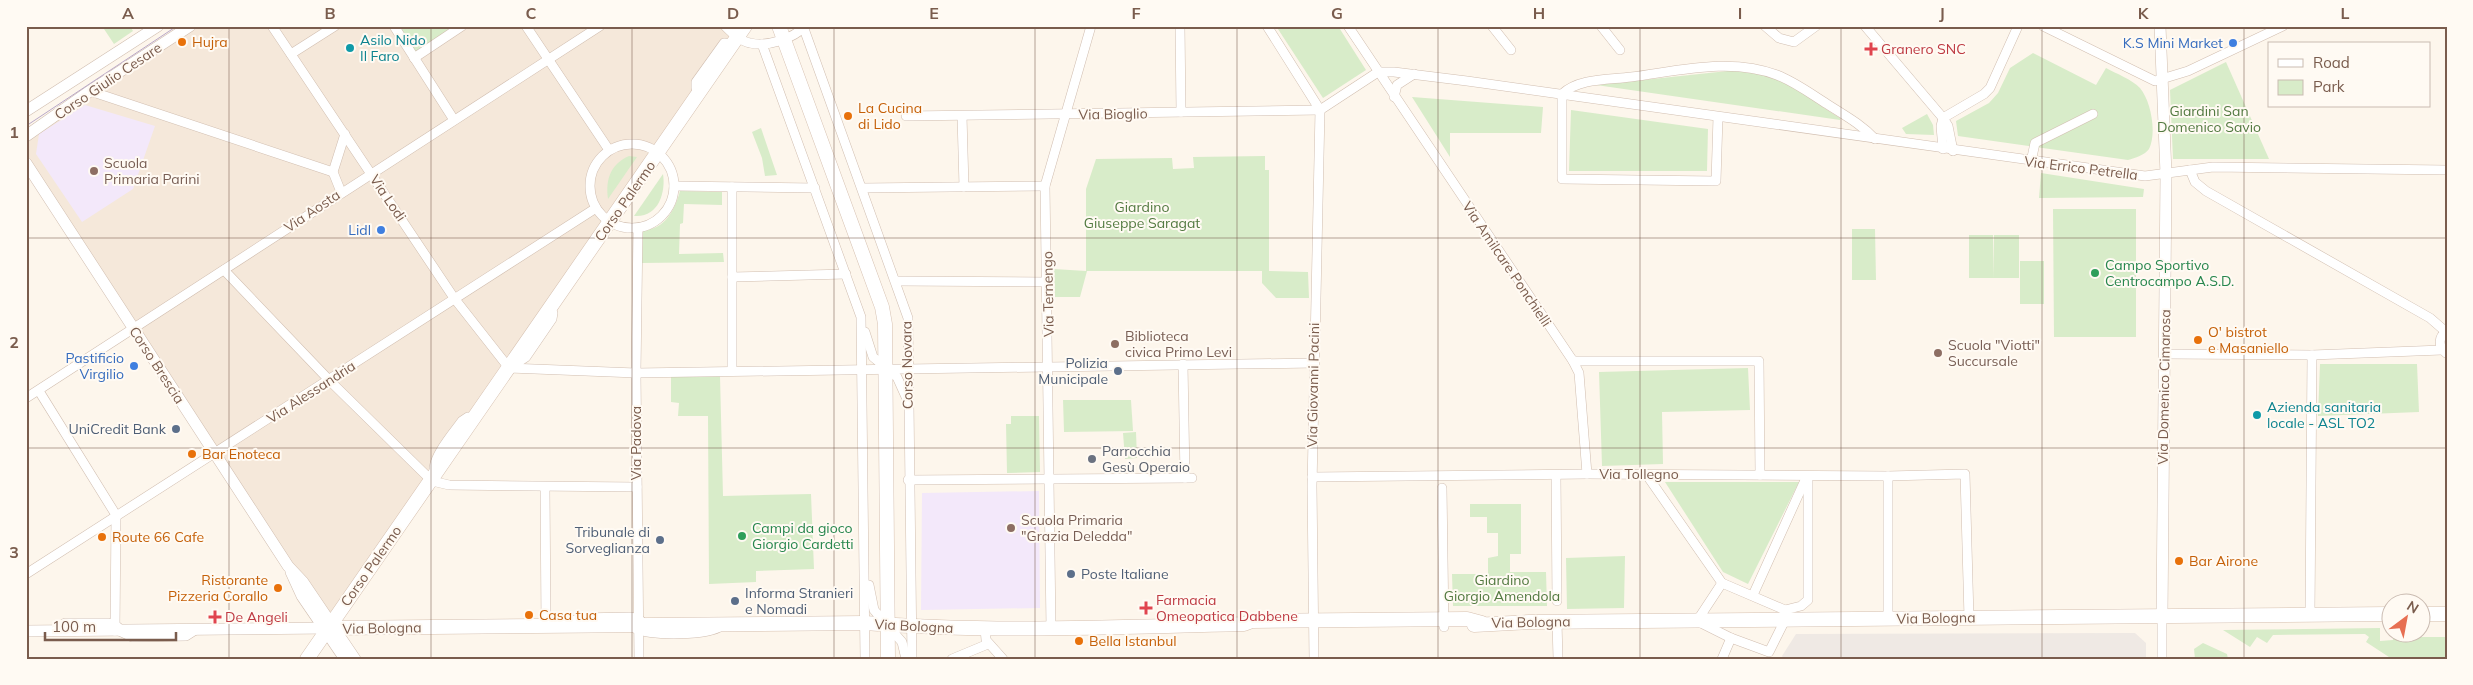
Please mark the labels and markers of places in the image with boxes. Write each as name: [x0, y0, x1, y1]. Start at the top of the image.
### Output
place label: Asilo Nido Il Faro: [360, 31, 426, 65]
place label: Hujra: [192, 33, 228, 51]
place label: K.S Mini Market: [2123, 34, 2223, 52]
marker: Hujra: [176, 36, 188, 48]
marker: K.S Mini Market: [2227, 37, 2239, 49]
place label: Granero SNC: [1881, 40, 1966, 58]
marker: Asilo Nido Il Faro: [344, 42, 356, 54]
marker: Granero SNC: [1865, 43, 1877, 55]
place label: La Cucina di Lido: [858, 99, 922, 133]
marker: La Cucina di Lido: [842, 110, 854, 122]
place label: Scuola Primaria Parini: [104, 154, 200, 188]
marker: Scuola Primaria Parini: [88, 165, 100, 177]
place label: Lidl: [348, 221, 371, 239]
marker: Lidl: [375, 224, 387, 236]
place label: Campo Sportivo Centrocampo A.S.D.: [2105, 256, 2234, 290]
marker: Campo Sportivo Centrocampo A.S.D.: [2089, 267, 2101, 279]
place label: O' bistrot e Masaniello: [2208, 323, 2289, 357]
place label: Biblioteca civica Primo Levi: [1125, 327, 1232, 361]
marker: O' bistrot e Masaniello: [2192, 334, 2204, 346]
place label: Scuola "Viotti" Succursale: [1948, 336, 2040, 370]
marker: Biblioteca civica Primo Levi: [1109, 338, 1121, 350]
marker: Scuola "Viotti" Succursale: [1932, 347, 1944, 359]
place label: Pastificio Virgilio: [65, 349, 124, 383]
place label: Polizia Municipale: [1038, 354, 1108, 388]
marker: Pastificio Virgilio: [128, 360, 140, 372]
marker: Polizia Municipale: [1112, 365, 1124, 377]
place label: Azienda sanitaria locale - ASL TO2: [2267, 398, 2381, 432]
marker: Azienda sanitaria locale - ASL TO2: [2251, 409, 2263, 421]
place label: UniCredit Bank: [68, 420, 167, 438]
marker: UniCredit Bank: [170, 423, 182, 435]
place label: Parrocchia Gesù Operaio: [1102, 442, 1190, 476]
place label: Bar Enoteca: [202, 445, 281, 463]
marker: Bar Enoteca: [186, 448, 198, 460]
marker: Parrocchia Gesù Operaio: [1086, 453, 1098, 465]
place label: Scuola Primaria "Grazia Deledda": [1021, 511, 1133, 545]
place label: Campi da gioco Giorgio Cardetti: [752, 519, 854, 553]
marker: Scuola Primaria "Grazia Deledda": [1005, 522, 1017, 534]
place label: Tribunale di Sorveglianza: [566, 523, 650, 557]
place label: Route 66 Cafe: [112, 528, 204, 546]
marker: Campi da gioco Giorgio Cardetti: [736, 530, 748, 542]
marker: Route 66 Cafe: [96, 531, 108, 543]
marker: Tribunale di Sorveglianza: [654, 534, 666, 546]
place label: Bar Airone: [2189, 552, 2258, 570]
marker: Bar Airone: [2173, 555, 2185, 567]
place label: Poste Italiane: [1081, 565, 1169, 583]
marker: Poste Italiane: [1065, 568, 1077, 580]
place label: Ristorante Pizzeria Corallo: [168, 571, 268, 605]
marker: Ristorante Pizzeria Corallo: [272, 582, 284, 594]
place label: Informa Stranieri e Nomadi: [745, 584, 853, 618]
place label: Farmacia Omeopatica Dabbene: [1156, 591, 1298, 625]
marker: Informa Stranieri e Nomadi: [729, 595, 741, 607]
marker: Farmacia Omeopatica Dabbene: [1140, 602, 1152, 614]
place label: Casa tua: [539, 606, 597, 624]
place label: De Angeli: [225, 608, 288, 626]
marker: Casa tua: [523, 609, 535, 621]
marker: De Angeli: [209, 611, 221, 623]
place label: Bella Istanbul: [1089, 632, 1177, 650]
marker: Bella Istanbul: [1073, 635, 1085, 647]

